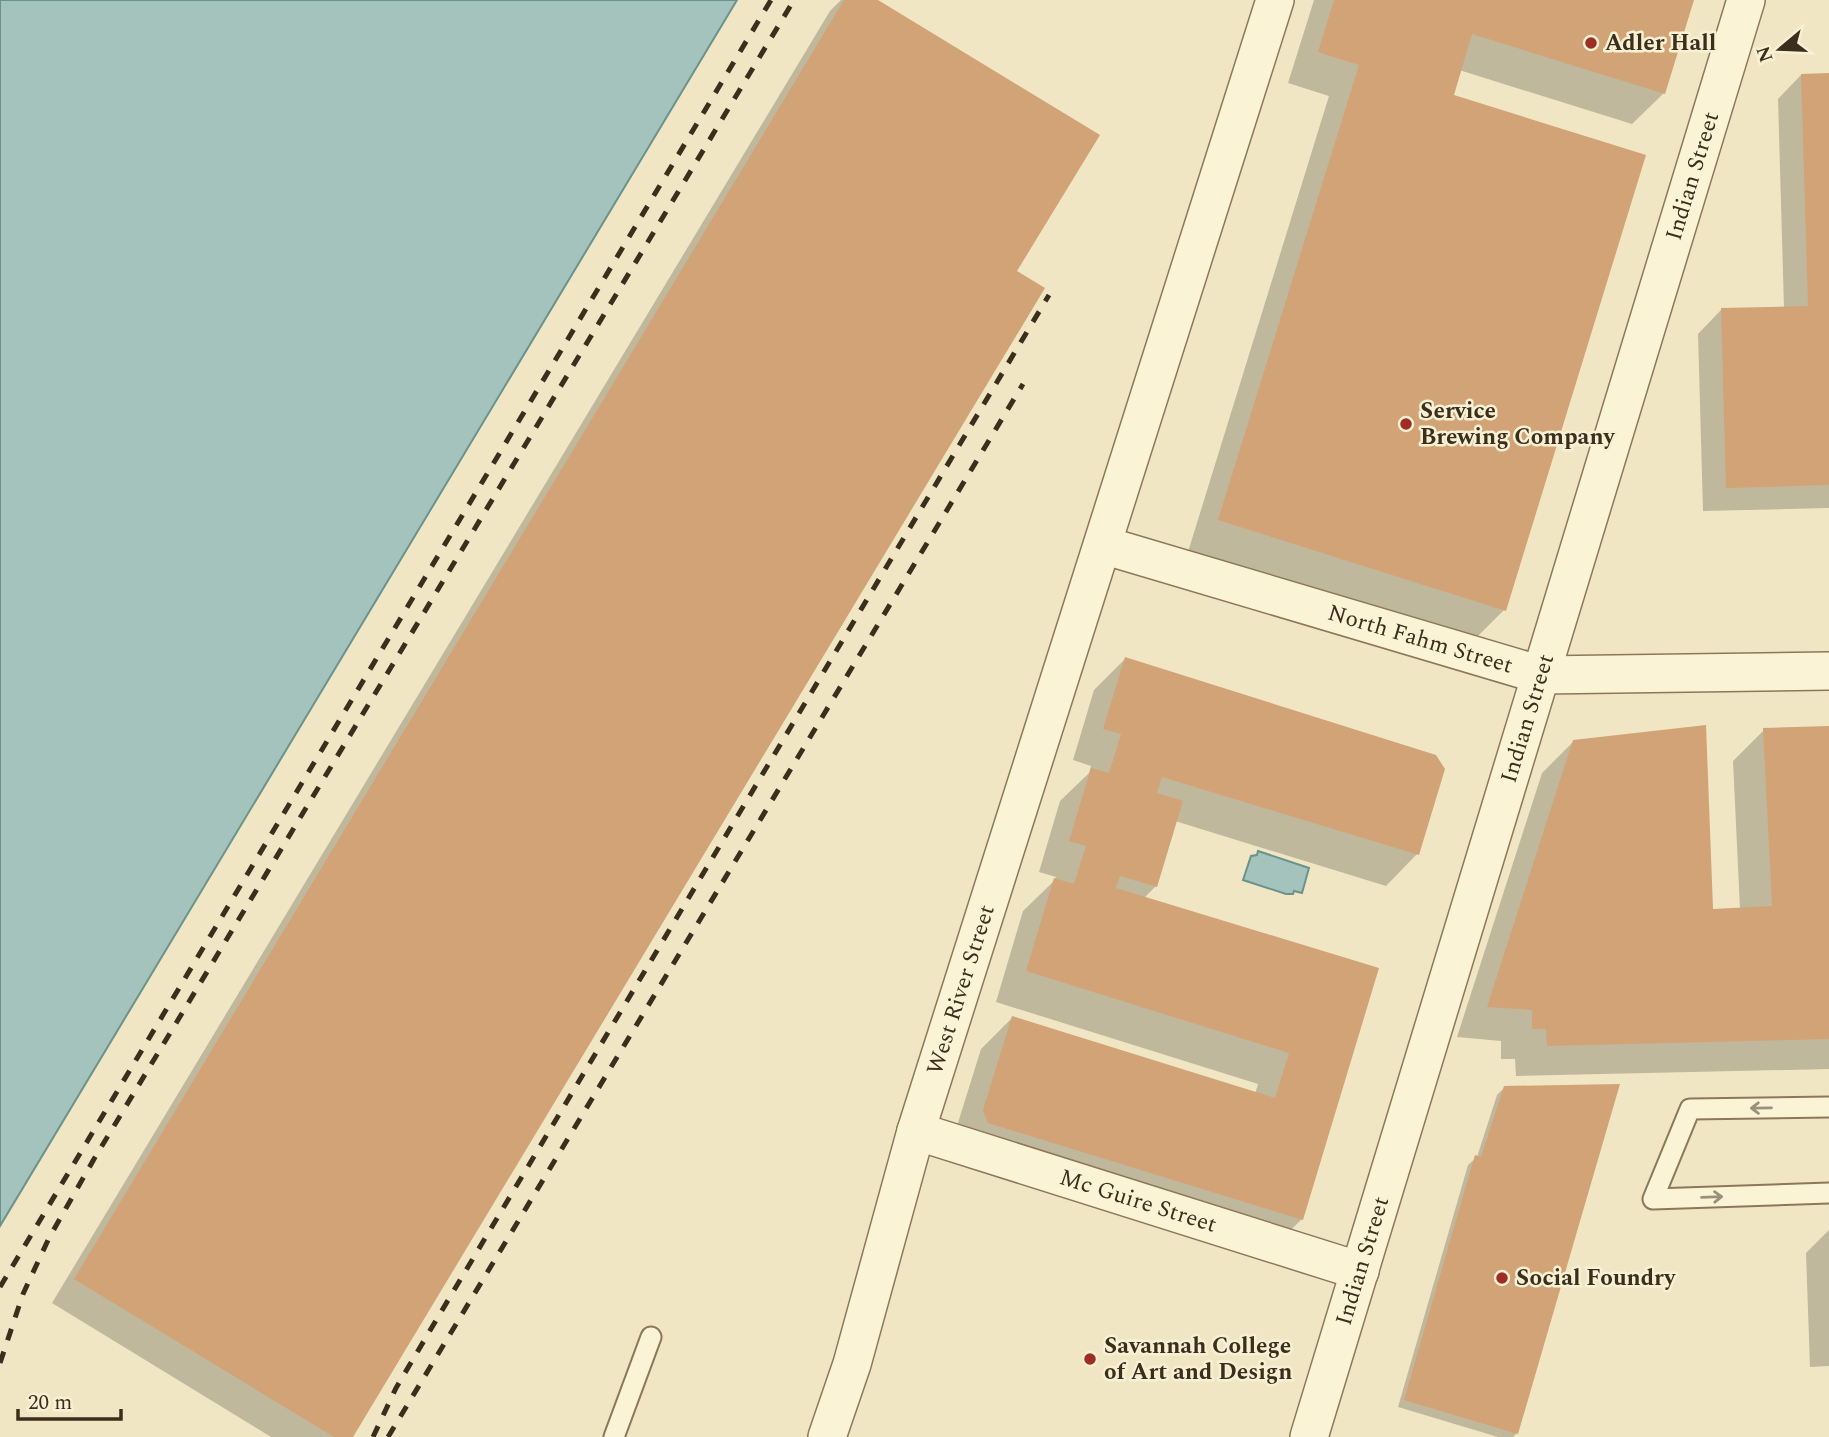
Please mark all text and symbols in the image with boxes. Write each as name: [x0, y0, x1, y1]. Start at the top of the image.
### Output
north arrow: [1745, 14, 1815, 84]
place label: Adler Hall: [1605, 26, 1716, 61]
marker: Adler Hall: [1583, 35, 1599, 51]
text: N: [1749, 42, 1782, 66]
street label: Indian Street: [1656, 107, 1729, 245]
place label: Service Brewing Company: [1420, 394, 1616, 455]
marker: Service Brewing Company: [1398, 416, 1414, 432]
street label: North Fahm Street: [1324, 595, 1517, 683]
street label: Indian Street: [1491, 650, 1564, 787]
street label: West River Street: [917, 900, 1004, 1079]
one-way arrow: [1750, 1101, 1773, 1115]
street label: Mc Guire Street: [1055, 1160, 1221, 1242]
one-way arrow: [1700, 1190, 1723, 1203]
street label: Indian Street: [1326, 1192, 1399, 1330]
place label: Social Foundry: [1516, 1261, 1676, 1296]
marker: Social Foundry: [1494, 1270, 1510, 1286]
place label: Savannah College of Art and Design: [1104, 1329, 1292, 1390]
marker: Savannah College of Art and Design: [1082, 1351, 1098, 1367]
scale bar: [18, 1378, 121, 1422]
text: 20 m: [28, 1387, 72, 1419]

